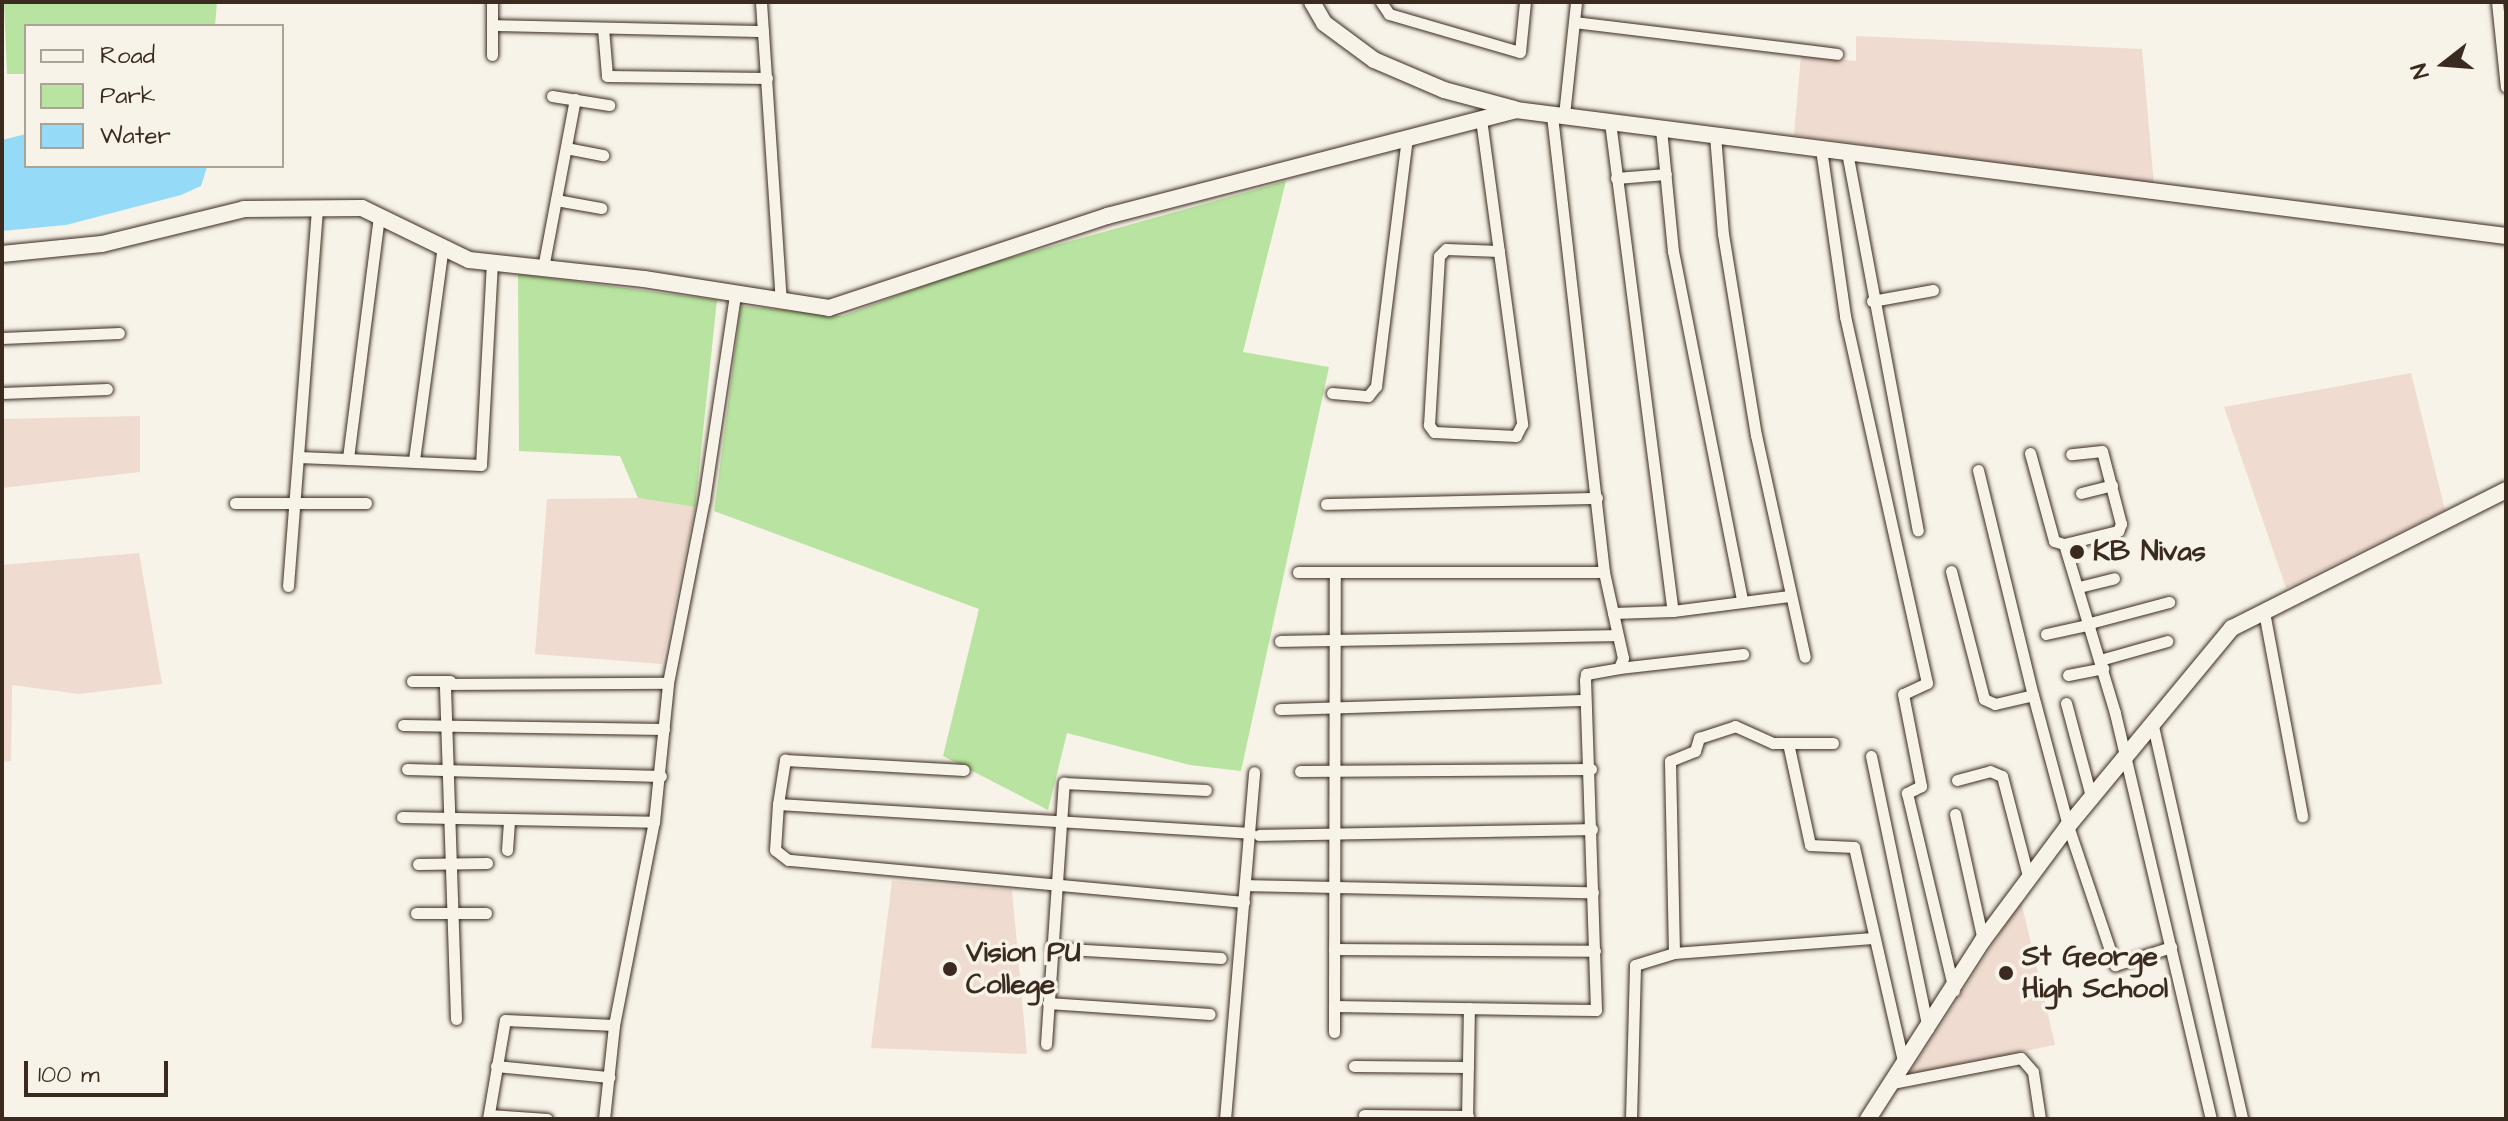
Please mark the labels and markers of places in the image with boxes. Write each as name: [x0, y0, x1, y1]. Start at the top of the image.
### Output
place label: KB Nivas: [2093, 535, 2206, 569]
marker: KB Nivas: [2068, 543, 2086, 561]
place label: Vision PU College: [966, 936, 1081, 1002]
place label: St George High School: [2022, 940, 2168, 1006]
marker: Vision PU College: [941, 960, 959, 978]
marker: St George High School: [1997, 964, 2015, 982]

